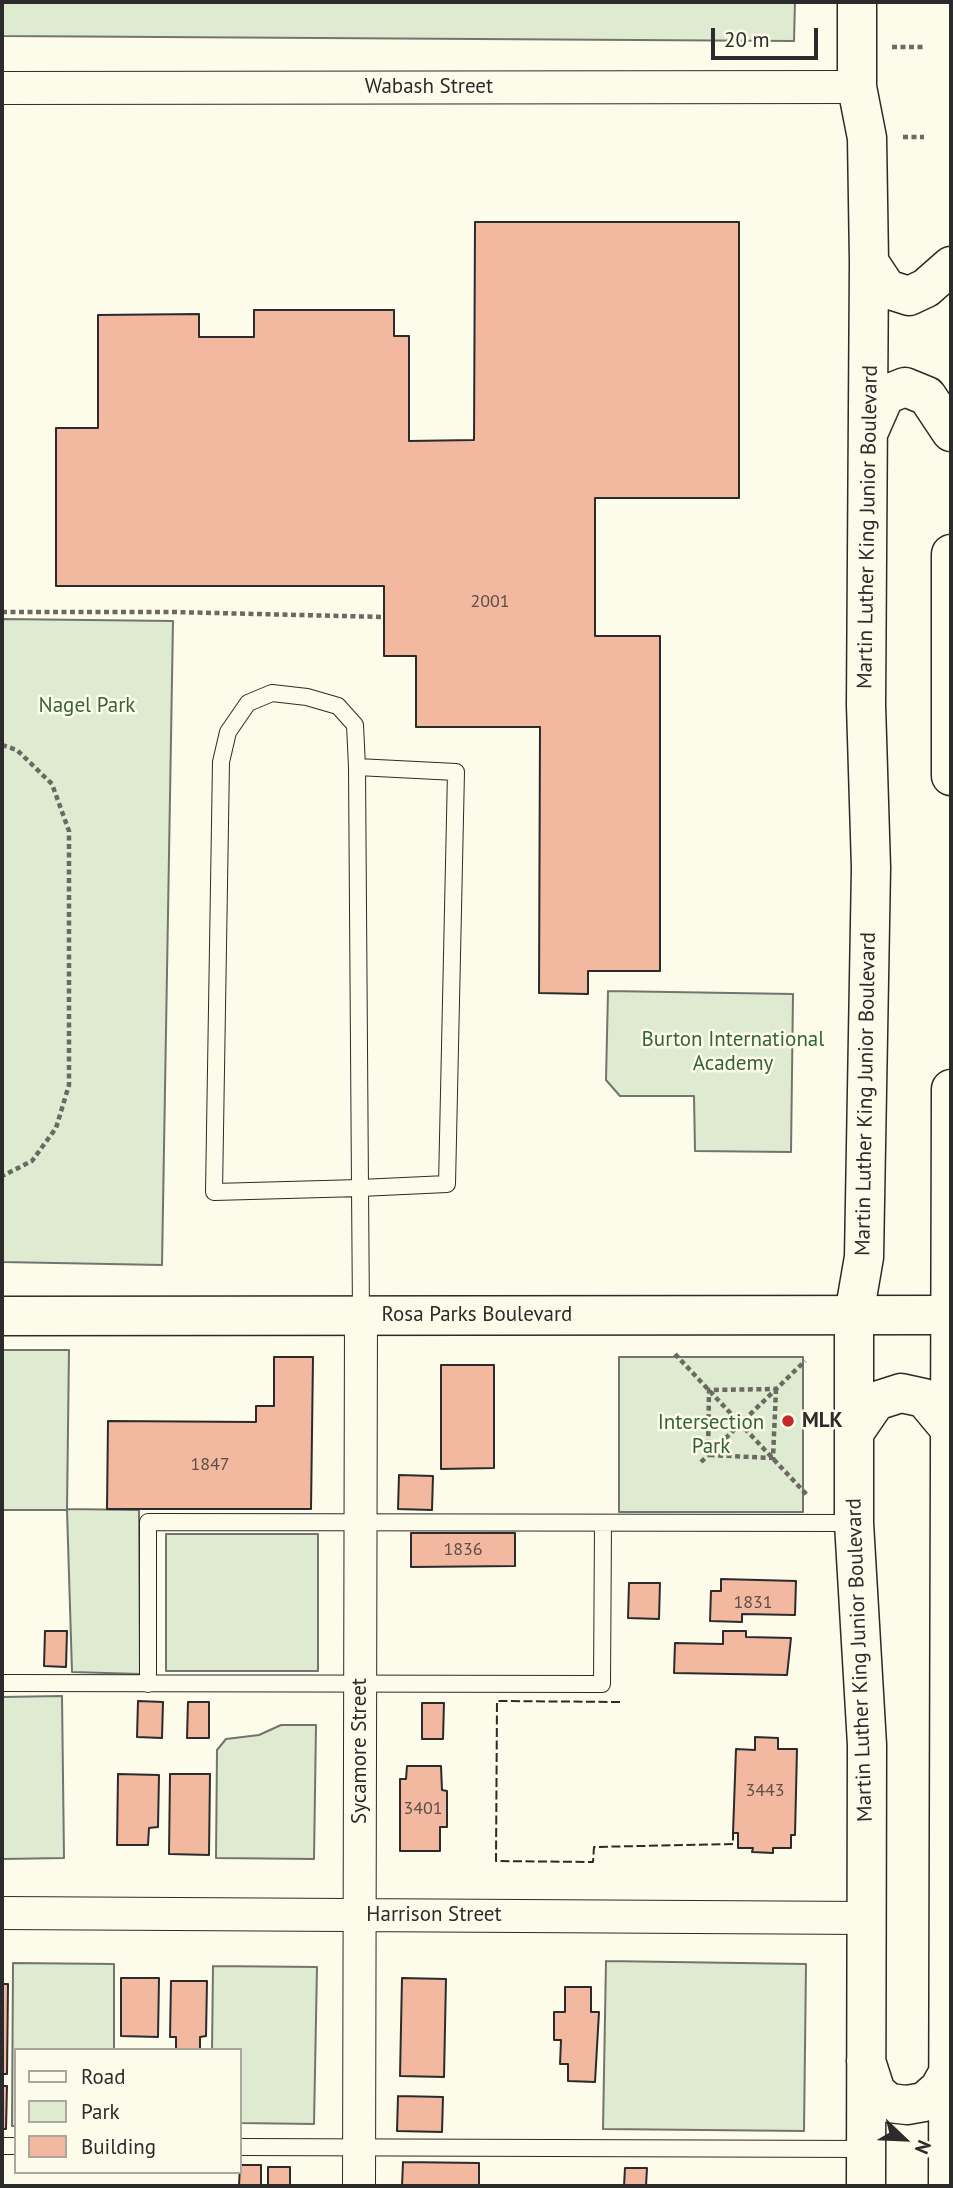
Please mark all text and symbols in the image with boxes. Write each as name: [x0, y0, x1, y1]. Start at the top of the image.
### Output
scale bar: [715, 14, 822, 58]
text: 20 m: [724, 26, 770, 53]
street label: Wabash Street: [365, 74, 493, 100]
street label: Martin Luther King Junior Boulevard: [853, 365, 883, 689]
house number: 2001: [470, 591, 510, 613]
park label: Nagel Park: [39, 693, 135, 719]
street label: Martin Luther King Junior Boulevard: [851, 932, 881, 1256]
park label: Burton International Academy: [642, 1027, 824, 1077]
street label: Rosa Parks Boulevard: [382, 1302, 572, 1328]
place label: MLK: [802, 1408, 843, 1434]
park label: Intersection Park: [658, 1410, 764, 1460]
marker: MLK: [780, 1413, 796, 1429]
house number: 1847: [190, 1454, 230, 1476]
street label: Martin Luther King Junior Boulevard: [842, 1498, 878, 1822]
house number: 1836: [443, 1539, 483, 1561]
house number: 1831: [733, 1592, 773, 1614]
street label: Sycamore Street: [347, 1678, 373, 1824]
house number: 3443: [745, 1780, 785, 1802]
house number: 3401: [403, 1798, 443, 1820]
street label: Harrison Street: [366, 1902, 502, 1928]
legend: [14, 2048, 242, 2174]
text: Road: [81, 2063, 125, 2090]
text: Park: [81, 2098, 120, 2125]
north arrow: [869, 2104, 939, 2174]
text: Building: [81, 2133, 156, 2160]
text: N: [910, 2137, 937, 2158]

